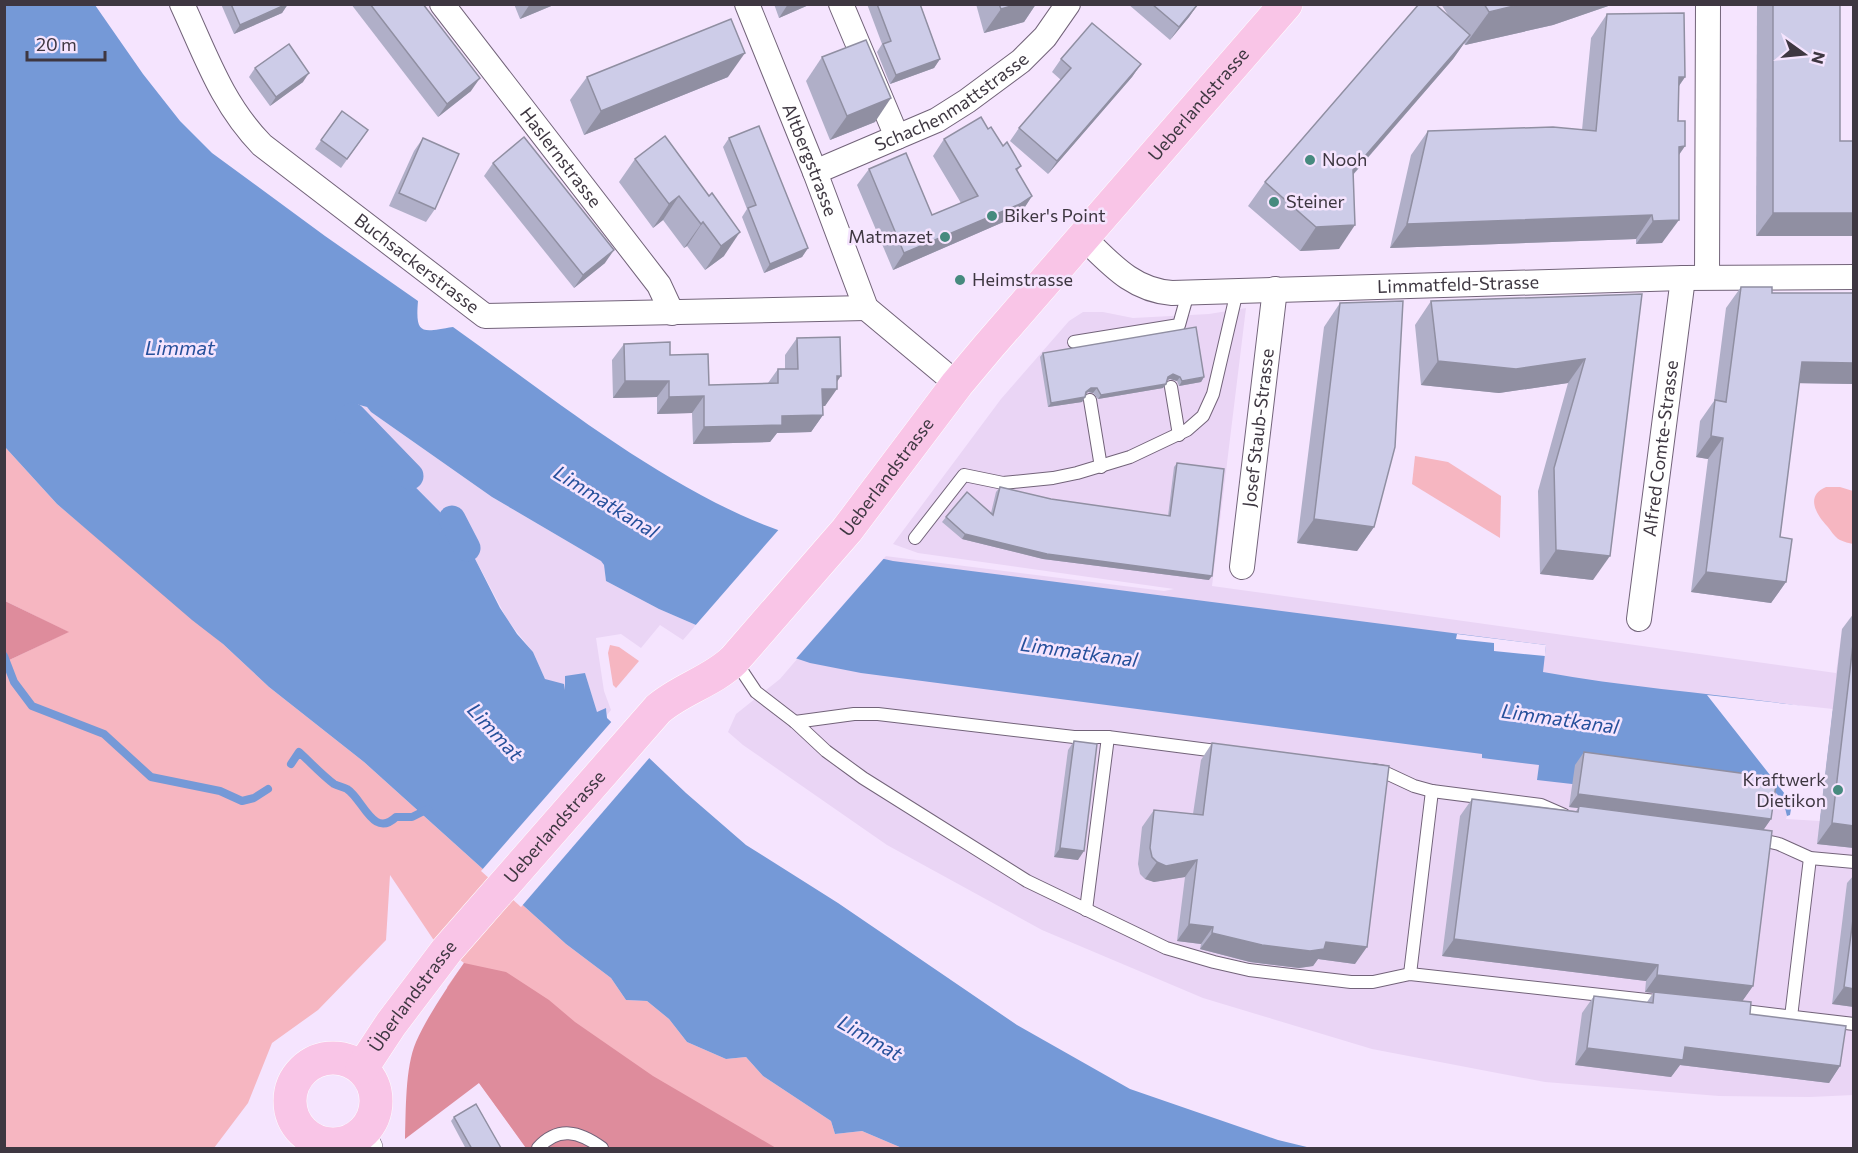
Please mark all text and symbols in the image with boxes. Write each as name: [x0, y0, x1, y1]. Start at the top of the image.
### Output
scale bar: [27, 24, 105, 62]
north arrow: [1774, 24, 1834, 84]
text: 20 m: [36, 33, 77, 55]
street label: Ueberlandstrasse: [1143, 43, 1253, 165]
street label: Schachenmattstrasse: [871, 48, 1033, 155]
text: N: [1808, 50, 1830, 66]
street label: Altbergstrasse: [778, 100, 843, 219]
street label: Haslernstrasse: [516, 102, 607, 211]
place label: Nooh: [1322, 148, 1367, 170]
marker: Nooh: [1303, 153, 1317, 167]
place label: Steiner: [1286, 190, 1345, 212]
marker: Steiner: [1267, 195, 1281, 209]
place label: Biker's Point: [1004, 204, 1106, 226]
street label: Buchsackerstrasse: [351, 208, 484, 318]
marker: Biker's Point: [985, 209, 999, 223]
place label: Matmazet: [848, 225, 933, 247]
marker: Matmazet: [938, 230, 952, 244]
place label: Heimstrasse: [972, 268, 1073, 290]
street label: Limmatfeld-Strasse: [1377, 270, 1539, 297]
marker: Heimstrasse: [953, 273, 967, 287]
water label: Limmat: [145, 335, 216, 359]
street label: Josef Staub-Strasse: [1237, 347, 1278, 508]
street label: Alfred Comte-Strasse: [1638, 359, 1682, 538]
street label: Ueberlandstrasse: [834, 413, 938, 540]
water label: Limmatkanal: [550, 460, 664, 543]
water label: Limmatkanal: [1019, 631, 1140, 671]
water label: Limmat: [463, 697, 529, 766]
water label: Limmatkanal: [1500, 698, 1621, 738]
street label: Ueberlandstrasse: [499, 765, 609, 887]
place label: Kraftwerk Dietikon: [1742, 768, 1826, 811]
marker: Kraftwerk Dietikon: [1831, 783, 1845, 797]
street label: Überlandstrasse: [364, 935, 460, 1056]
water label: Limmat: [834, 1009, 908, 1065]

